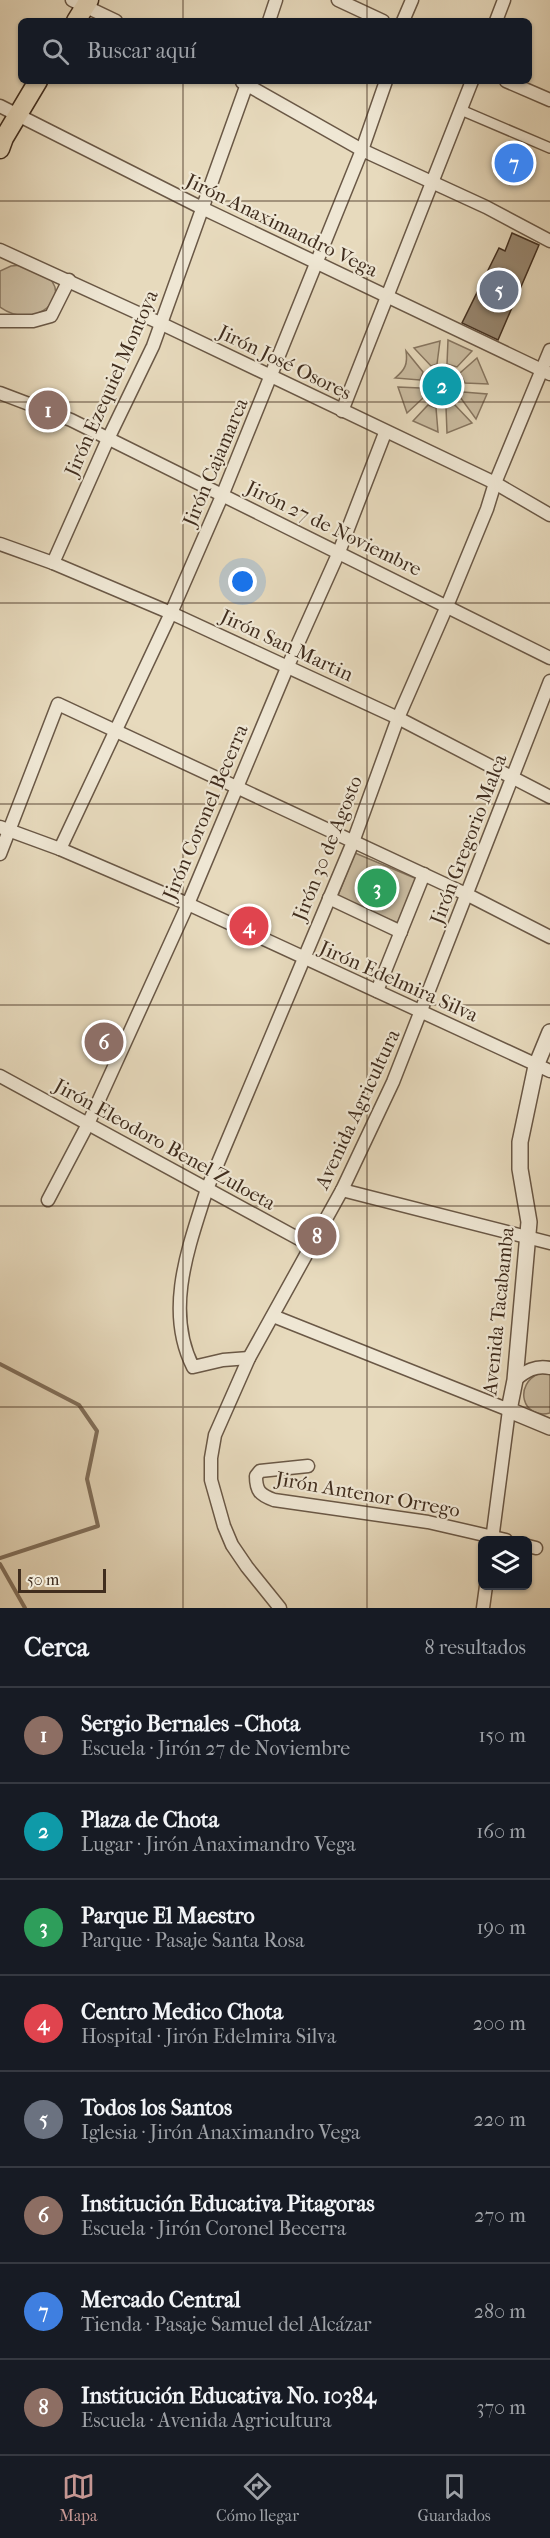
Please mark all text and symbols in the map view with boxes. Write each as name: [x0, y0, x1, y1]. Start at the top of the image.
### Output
search box: [18, 18, 532, 84]
icon: search: [39, 35, 72, 68]
text: Buscar aquí: [87, 38, 196, 64]
pin: 7: [494, 140, 534, 186]
street label: Jirón Anaximandro Vega: [180, 168, 382, 282]
pin: 5: [480, 268, 518, 312]
street label: Jirón Ezequiel Montoya: [59, 286, 163, 482]
street label: Jirón José Osores: [213, 319, 355, 405]
pin: 2: [422, 364, 462, 408]
pin: 1: [28, 388, 68, 432]
street label: Jirón Cajamarca: [177, 394, 253, 532]
street label: Jirón 27 de Noviembre: [241, 475, 425, 581]
your location: [228, 567, 257, 596]
street label: Jirón San Martin: [215, 604, 357, 686]
street label: Jirón Coronel Becerra: [157, 720, 253, 905]
street label: Jirón Gregorio Malca: [425, 750, 512, 929]
street label: Jirón 30 de Agosto: [287, 772, 367, 926]
pin: 3: [358, 866, 397, 910]
pin: 4: [230, 904, 268, 948]
street label: Jirón Edelmira Silva: [314, 935, 482, 1027]
pin: 6: [84, 1020, 124, 1064]
street label: Avenida Agricultura: [310, 1025, 405, 1194]
street label: Jirón Eleodoro Benel Zuloeta: [48, 1073, 280, 1215]
pin: 8: [298, 1214, 336, 1258]
street label: Avenida Tacabamba: [478, 1225, 519, 1397]
street label: Jirón Antenor Orrego: [272, 1467, 462, 1522]
map controls: [478, 1536, 532, 1590]
button: layers: [478, 1536, 532, 1590]
scale bar: [18, 1566, 106, 1594]
text: 50 m: [27, 1570, 59, 1589]
text: Cerca: [24, 1632, 89, 1663]
text: 8 resultados: [424, 1636, 526, 1659]
text: Sergio Bernales - Chota: [81, 1711, 300, 1737]
text: 1: [40, 1724, 47, 1747]
text: 150 m: [478, 1724, 526, 1747]
text: Escuela · Jirón 27 de Noviembre: [81, 1737, 350, 1760]
text: Plaza de Chota: [81, 1807, 219, 1833]
text: 2: [38, 1820, 49, 1843]
text: 160 m: [476, 1820, 526, 1843]
text: Lugar · Jirón Anaximandro Vega: [81, 1833, 356, 1856]
text: Parque El Maestro: [81, 1903, 255, 1929]
text: 3: [39, 1916, 48, 1939]
text: 190 m: [476, 1916, 526, 1939]
text: Parque · Pasaje Santa Rosa: [81, 1929, 304, 1952]
text: Centro Medico Chota: [81, 1999, 283, 2025]
text: 4: [38, 2012, 49, 2035]
text: 200 m: [473, 2012, 526, 2035]
text: Hospital · Jirón Edelmira Silva: [81, 2025, 336, 2048]
text: Todos los Santos: [81, 2095, 232, 2121]
text: 5: [39, 2108, 48, 2131]
text: 220 m: [473, 2108, 526, 2131]
text: Iglesia · Jirón Anaximandro Vega: [81, 2121, 360, 2144]
text: Institución Educativa Pitagoras: [81, 2191, 375, 2217]
text: 6: [38, 2204, 49, 2227]
text: 270 m: [474, 2204, 526, 2227]
text: Escuela · Jirón Coronel Becerra: [81, 2217, 346, 2240]
text: Mercado Central: [81, 2287, 241, 2313]
text: 7: [39, 2300, 48, 2323]
text: 280 m: [474, 2300, 526, 2323]
text: Tienda · Pasaje Samuel del Alcázar: [81, 2313, 371, 2336]
text: Institución Educativa No. 10384: [81, 2383, 376, 2409]
text: 8: [38, 2396, 49, 2419]
text: 370 m: [476, 2396, 526, 2419]
text: Escuela · Avenida Agricultura: [81, 2409, 332, 2432]
tab: Mapa: [59, 2470, 97, 2525]
tab: Cómo llegar: [216, 2470, 299, 2525]
tab: Guardados: [417, 2470, 491, 2525]

